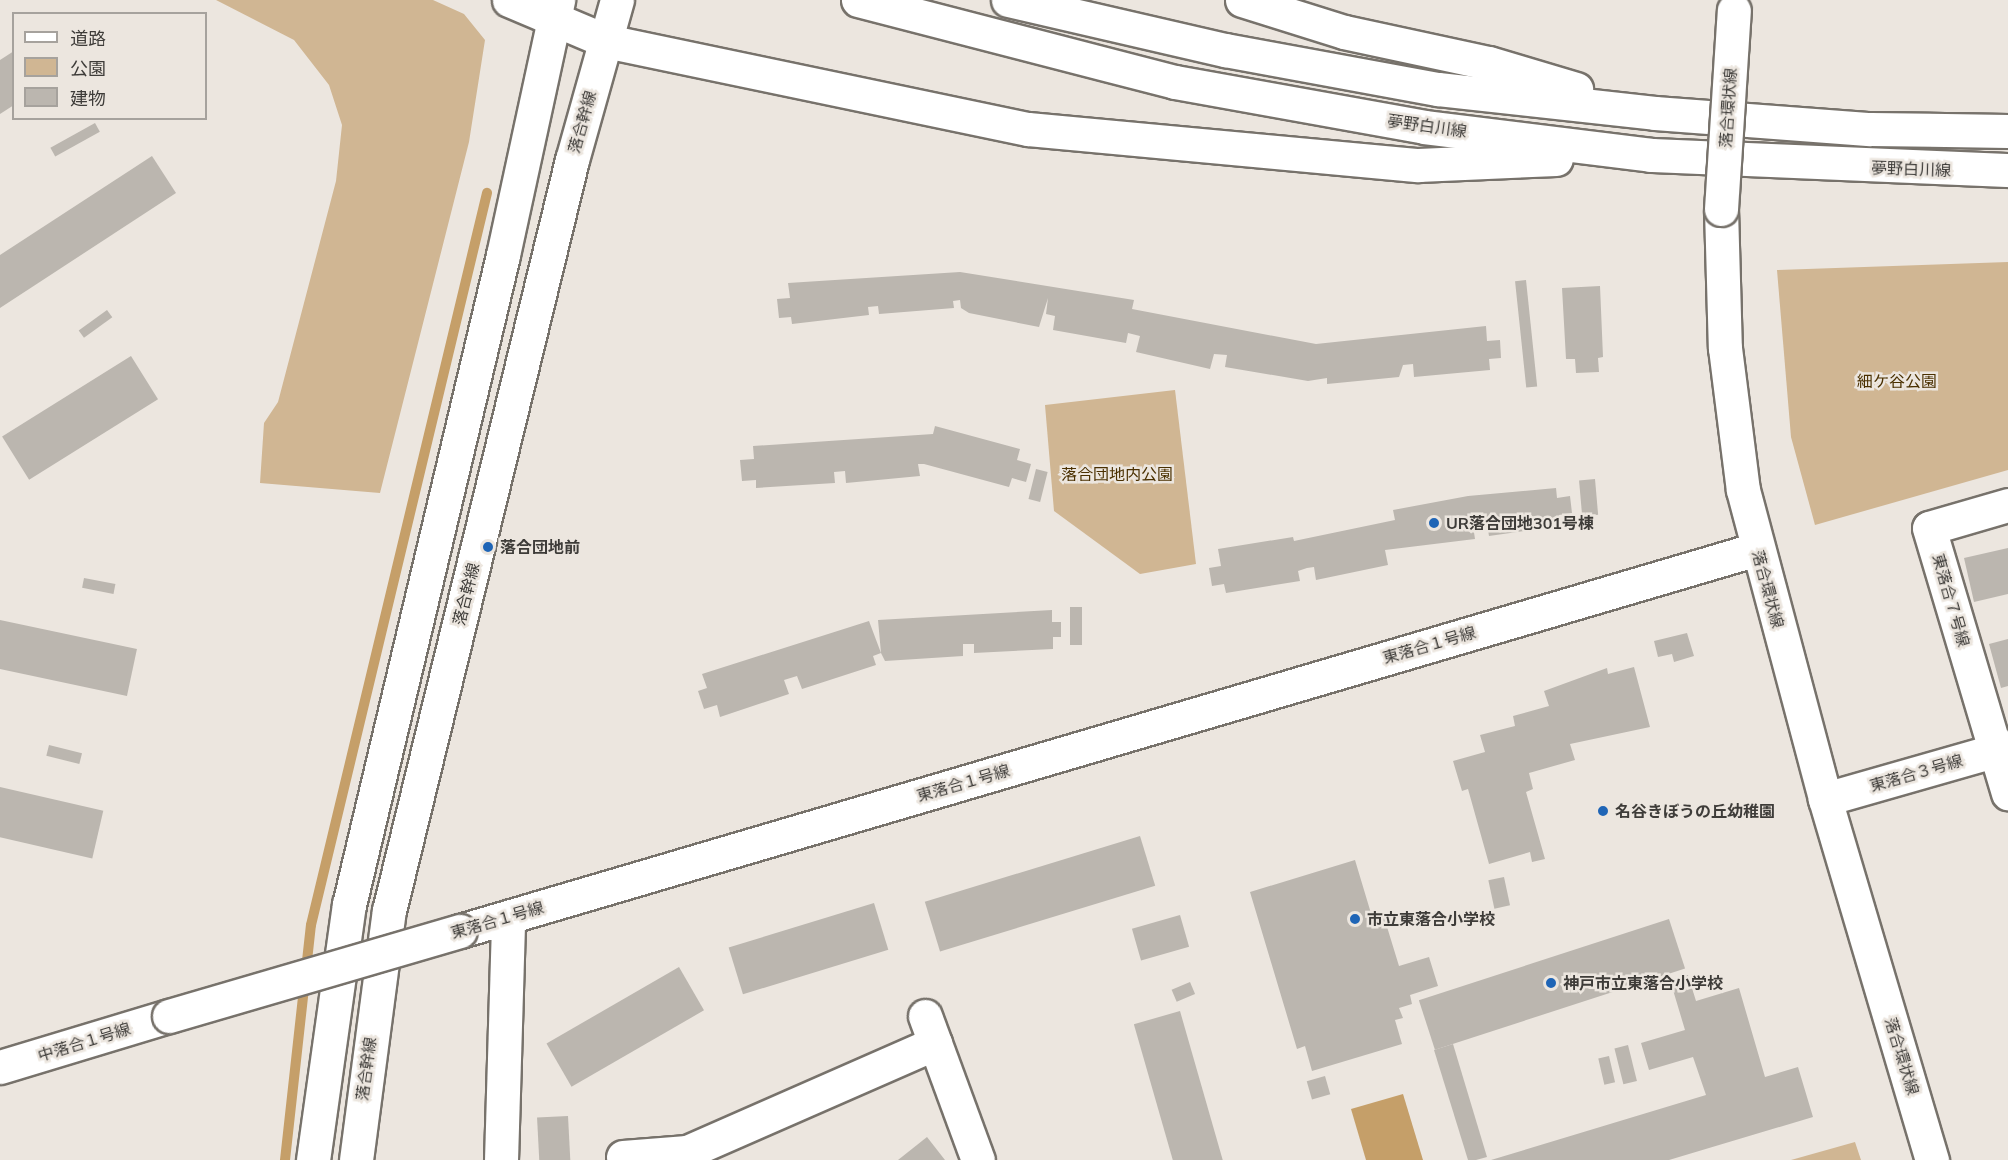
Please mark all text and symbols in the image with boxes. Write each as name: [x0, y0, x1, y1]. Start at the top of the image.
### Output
legend: [12, 12, 207, 120]
text: 道路: [70, 27, 106, 50]
text: 公園: [70, 57, 106, 80]
street label: 落合環状線: [1716, 67, 1740, 149]
text: 建物: [70, 87, 106, 110]
street label: 落合幹線: [564, 89, 600, 155]
street label: 夢野白川線: [1386, 111, 1468, 141]
street label: 夢野白川線: [1871, 158, 1951, 180]
park label: 細ケ谷公園: [1857, 371, 1937, 391]
park label: 落合団地内公園: [1061, 464, 1173, 484]
place label: UR落合団地301号棟: [1446, 513, 1594, 533]
marker: UR落合団地301号棟: [1427, 516, 1441, 530]
place label: 落合団地前: [500, 537, 580, 557]
marker: 落合団地前: [481, 540, 495, 554]
street label: 落合環状線: [1748, 548, 1788, 630]
street label: 東落合７号線: [1929, 551, 1973, 649]
street label: 落合幹線: [449, 561, 483, 627]
street label: 東落合１号線: [1380, 623, 1478, 667]
street label: 東落合３号線: [1867, 751, 1965, 795]
street label: 東落合１号線: [914, 761, 1012, 805]
place label: 名谷きぼうの丘幼稚園: [1615, 801, 1775, 821]
marker: 名谷きぼうの丘幼稚園: [1596, 804, 1610, 818]
street label: 東落合１号線: [448, 898, 546, 942]
place label: 市立東落合小学校: [1367, 909, 1495, 929]
marker: 市立東落合小学校: [1348, 912, 1362, 926]
place label: 神戸市立東落合小学校: [1563, 973, 1723, 993]
marker: 神戸市立東落合小学校: [1544, 976, 1558, 990]
street label: 落合環状線: [1881, 1015, 1923, 1097]
street label: 中落合１号線: [35, 1019, 133, 1065]
street label: 落合幹線: [352, 1036, 380, 1102]

